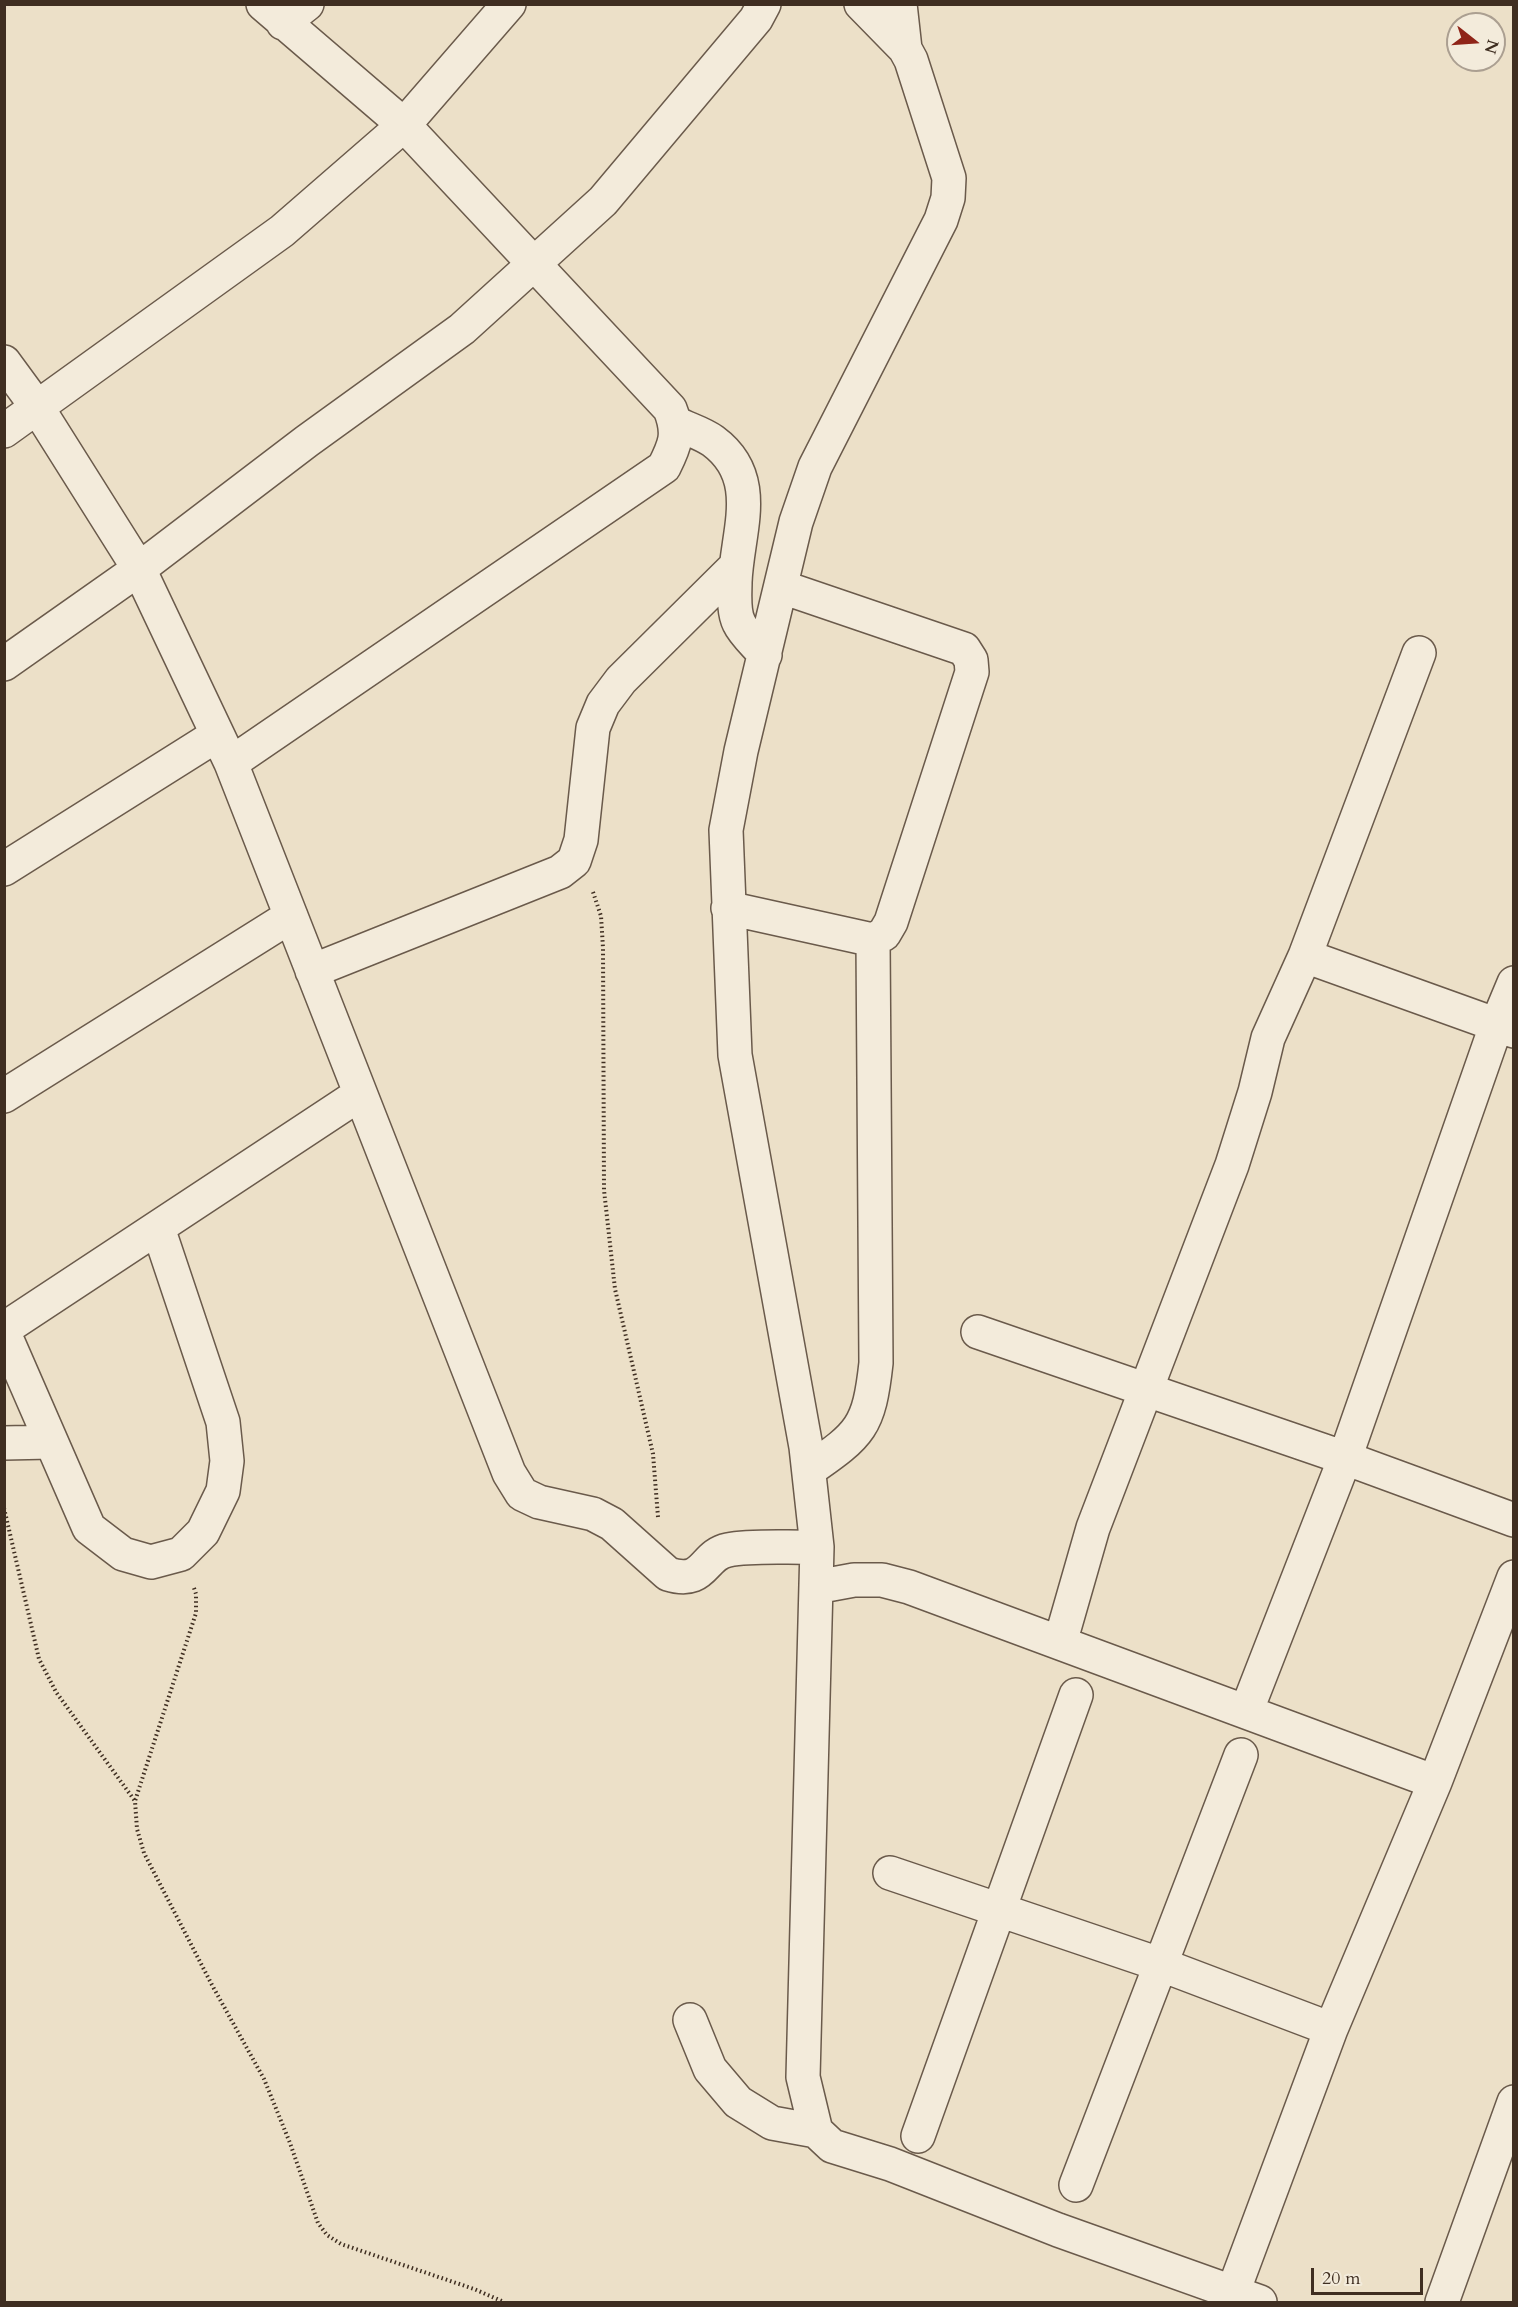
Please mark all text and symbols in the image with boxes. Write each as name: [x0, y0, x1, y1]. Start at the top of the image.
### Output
north arrow: [1446, 12, 1506, 72]
text: N: [1479, 37, 1504, 57]
scale bar: [1314, 2256, 1426, 2294]
text: 20 m: [1322, 2266, 1361, 2291]

